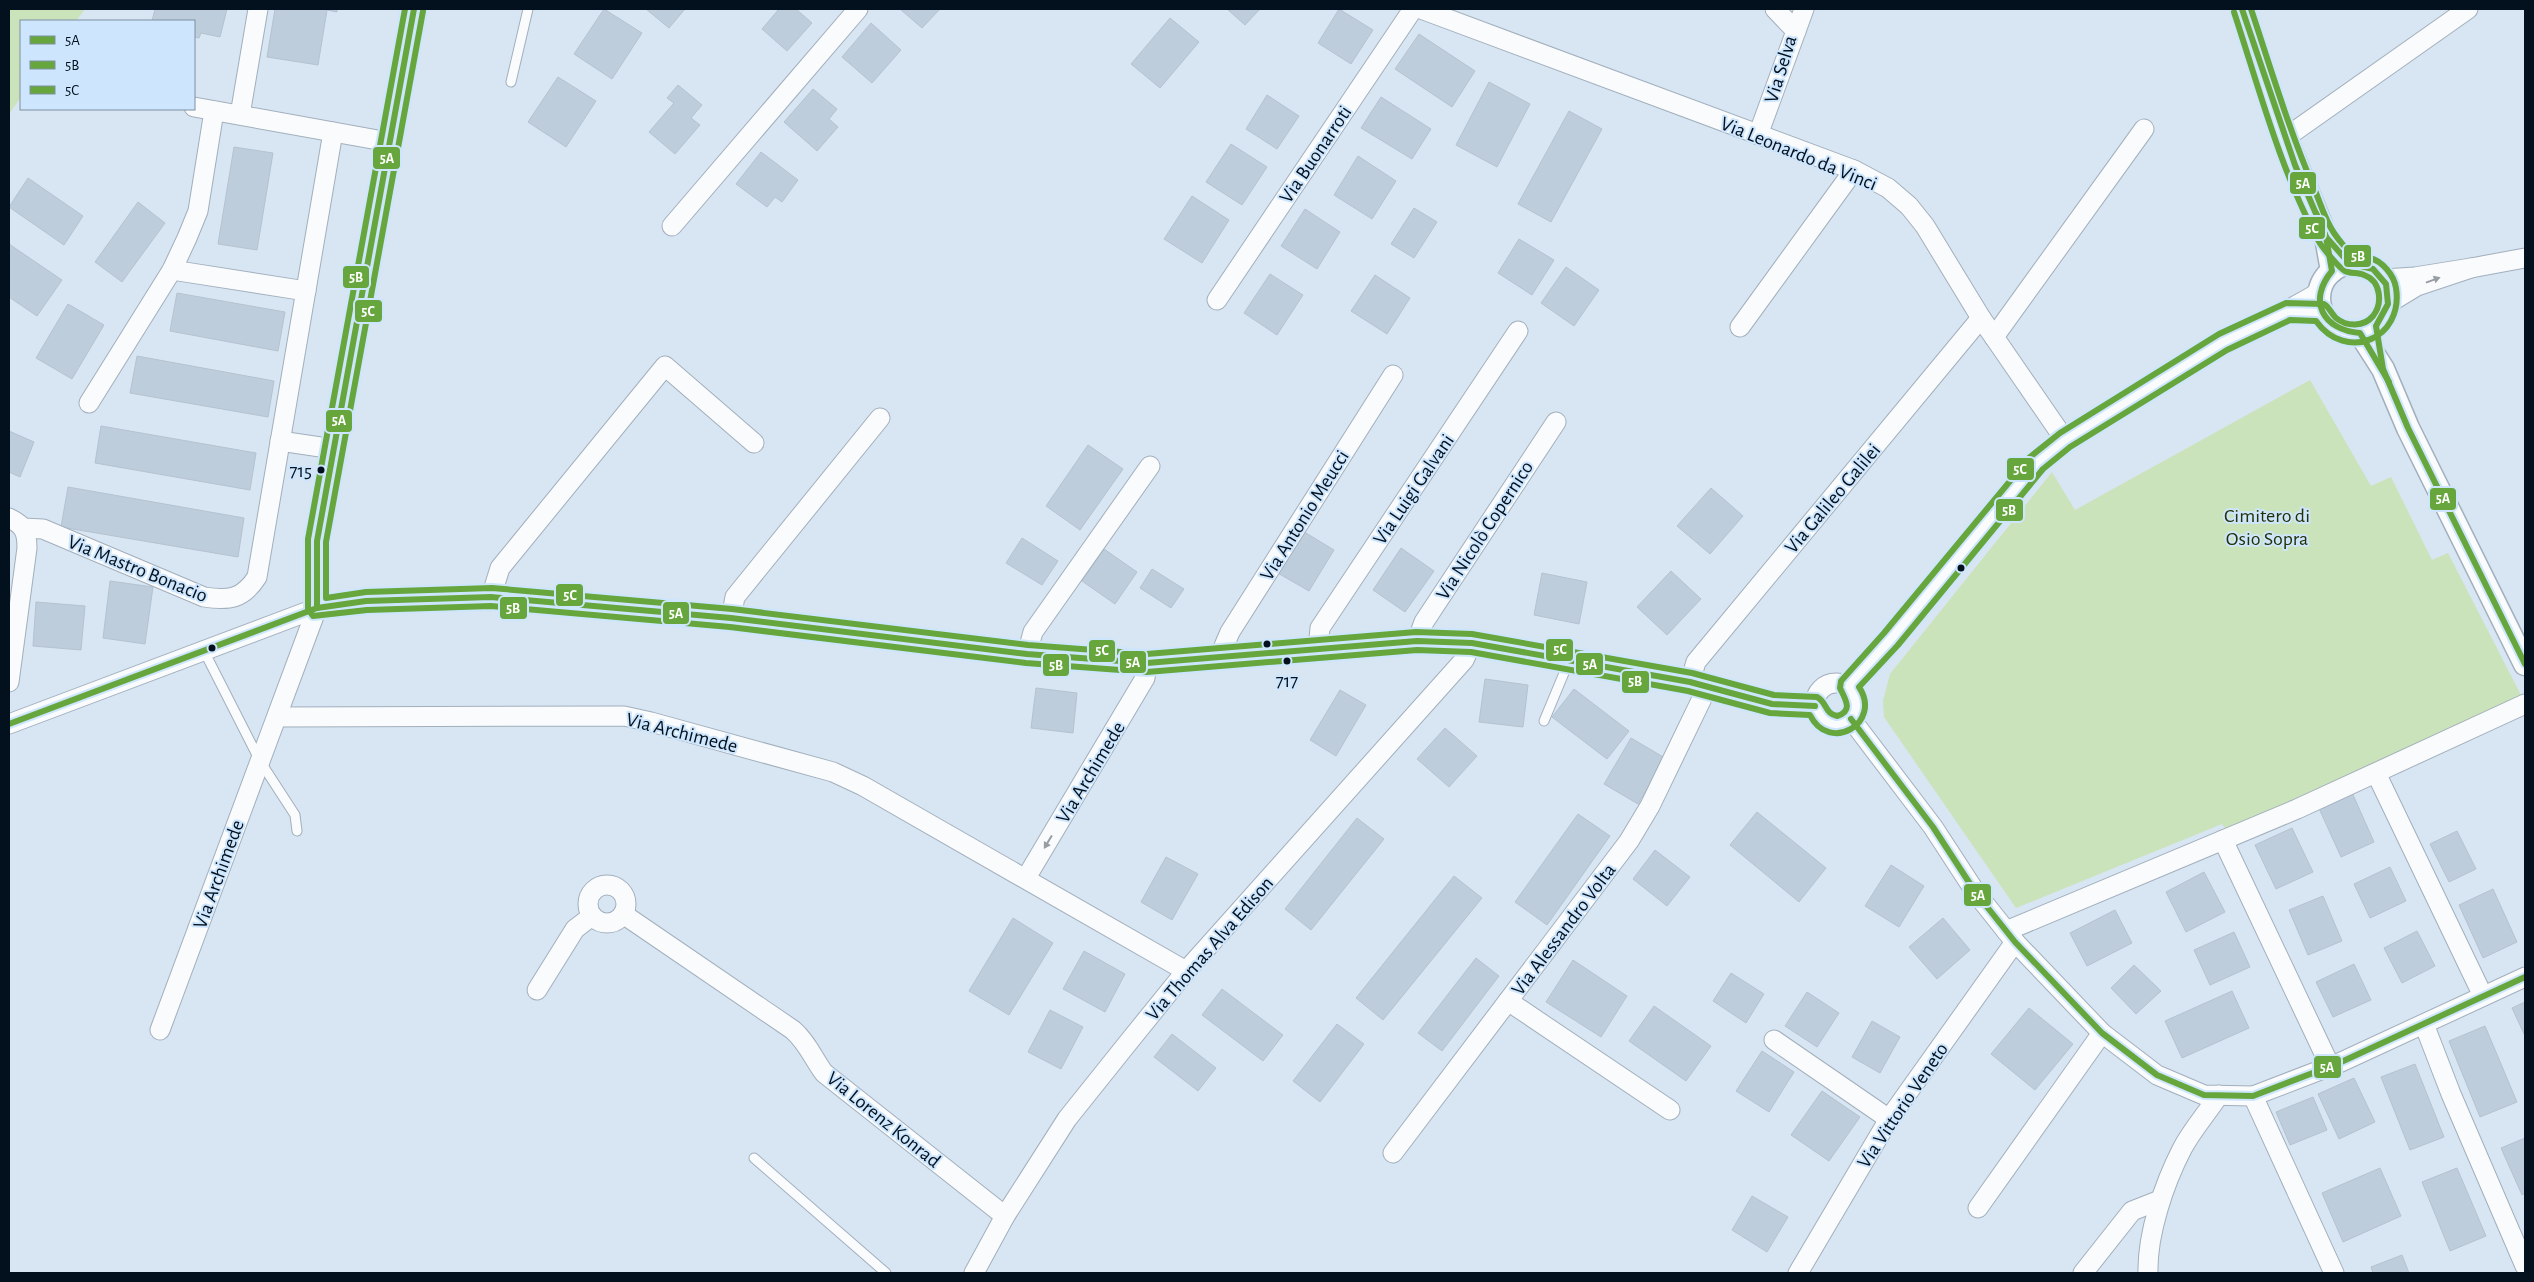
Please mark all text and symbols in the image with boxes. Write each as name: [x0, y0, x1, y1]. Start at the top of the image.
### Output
legend: [20, 20, 195, 110]
text: 5A: [65, 33, 80, 48]
street label: Via Selva: [1761, 33, 1801, 105]
text: 5B: [65, 58, 79, 73]
text: 5C: [65, 83, 79, 98]
street label: Via Buonarroti: [1276, 102, 1356, 207]
street label: Via Leonardo da Vinci: [1718, 113, 1880, 194]
line badge: 5A: [372, 146, 401, 170]
text: 5A: [380, 152, 395, 166]
line badge: 5A: [2289, 171, 2317, 195]
text: 5A: [2296, 177, 2311, 191]
line badge: 5C: [2298, 216, 2326, 240]
text: 5C: [2305, 222, 2319, 236]
line badge: 5B: [2343, 244, 2372, 268]
text: 5B: [2351, 250, 2365, 264]
line badge: 5B: [342, 265, 370, 289]
text: 5B: [349, 271, 363, 285]
one-way arrow: [2425, 276, 2440, 283]
line badge: 5C: [354, 299, 383, 323]
text: 5C: [361, 305, 375, 319]
line badge: 5A: [325, 409, 353, 433]
text: 5A: [332, 414, 347, 428]
street label: Via Luigi Galvani: [1370, 431, 1458, 548]
street label: Via Galileo Galilei: [1781, 440, 1884, 557]
street label: Via Antonio Meucci: [1257, 447, 1353, 584]
line badge: 5C: [2006, 457, 2035, 481]
street label: Via Nicolò Copernico: [1433, 458, 1537, 604]
place label: 715: [290, 462, 312, 481]
text: 5C: [2013, 463, 2027, 477]
marker: 715: [316, 465, 326, 475]
line badge: 5A: [2429, 487, 2457, 511]
text: 5A: [2436, 492, 2451, 506]
line badge: 5B: [1995, 498, 2024, 522]
text: 5B: [2002, 504, 2016, 518]
park label: Cimitero di Osio Sopra: [2224, 506, 2310, 549]
street label: Via Mastro Bonacio: [65, 532, 210, 606]
unlabelled marker: [1956, 563, 1966, 573]
line badge: 5C: [555, 583, 584, 607]
text: 5C: [563, 589, 577, 603]
line badge: 5B: [499, 596, 528, 620]
line badge: 5A: [662, 601, 690, 625]
text: 5B: [506, 602, 520, 616]
text: 5A: [669, 607, 684, 621]
line badge: 5C: [1545, 638, 1574, 662]
line badge: 5C: [1088, 639, 1116, 663]
unlabelled marker: [1262, 639, 1272, 649]
unlabelled marker: [207, 643, 217, 653]
text: 5C: [1553, 643, 1567, 657]
text: 5C: [1095, 644, 1109, 658]
line badge: 5A: [1119, 650, 1147, 674]
line badge: 5A: [1575, 652, 1604, 676]
line badge: 5B: [1042, 653, 1070, 677]
text: 5A: [1126, 656, 1141, 670]
marker: 717: [1282, 656, 1292, 666]
text: 5A: [1583, 658, 1598, 672]
text: 5B: [1049, 659, 1063, 673]
line badge: 5B: [1621, 670, 1650, 694]
place label: 717: [1276, 672, 1298, 691]
text: 5B: [1628, 675, 1642, 689]
street label: Via Archimede: [624, 709, 740, 756]
street label: Via Archimede: [1053, 718, 1129, 827]
street label: Via Archimede: [190, 817, 248, 931]
one-way arrow: [1043, 836, 1052, 849]
street label: Via Alessandro Volta: [1508, 860, 1620, 999]
street label: Via Thomas Alva Edison: [1142, 873, 1277, 1024]
line badge: 5A: [1963, 883, 1992, 907]
text: 5A: [1971, 889, 1986, 903]
street label: Via Vittorio Veneto: [1854, 1039, 1952, 1172]
line badge: 5A: [2313, 1055, 2342, 1079]
text: 5A: [2320, 1061, 2335, 1075]
street label: Via Lorenz Konrad: [823, 1068, 944, 1172]

